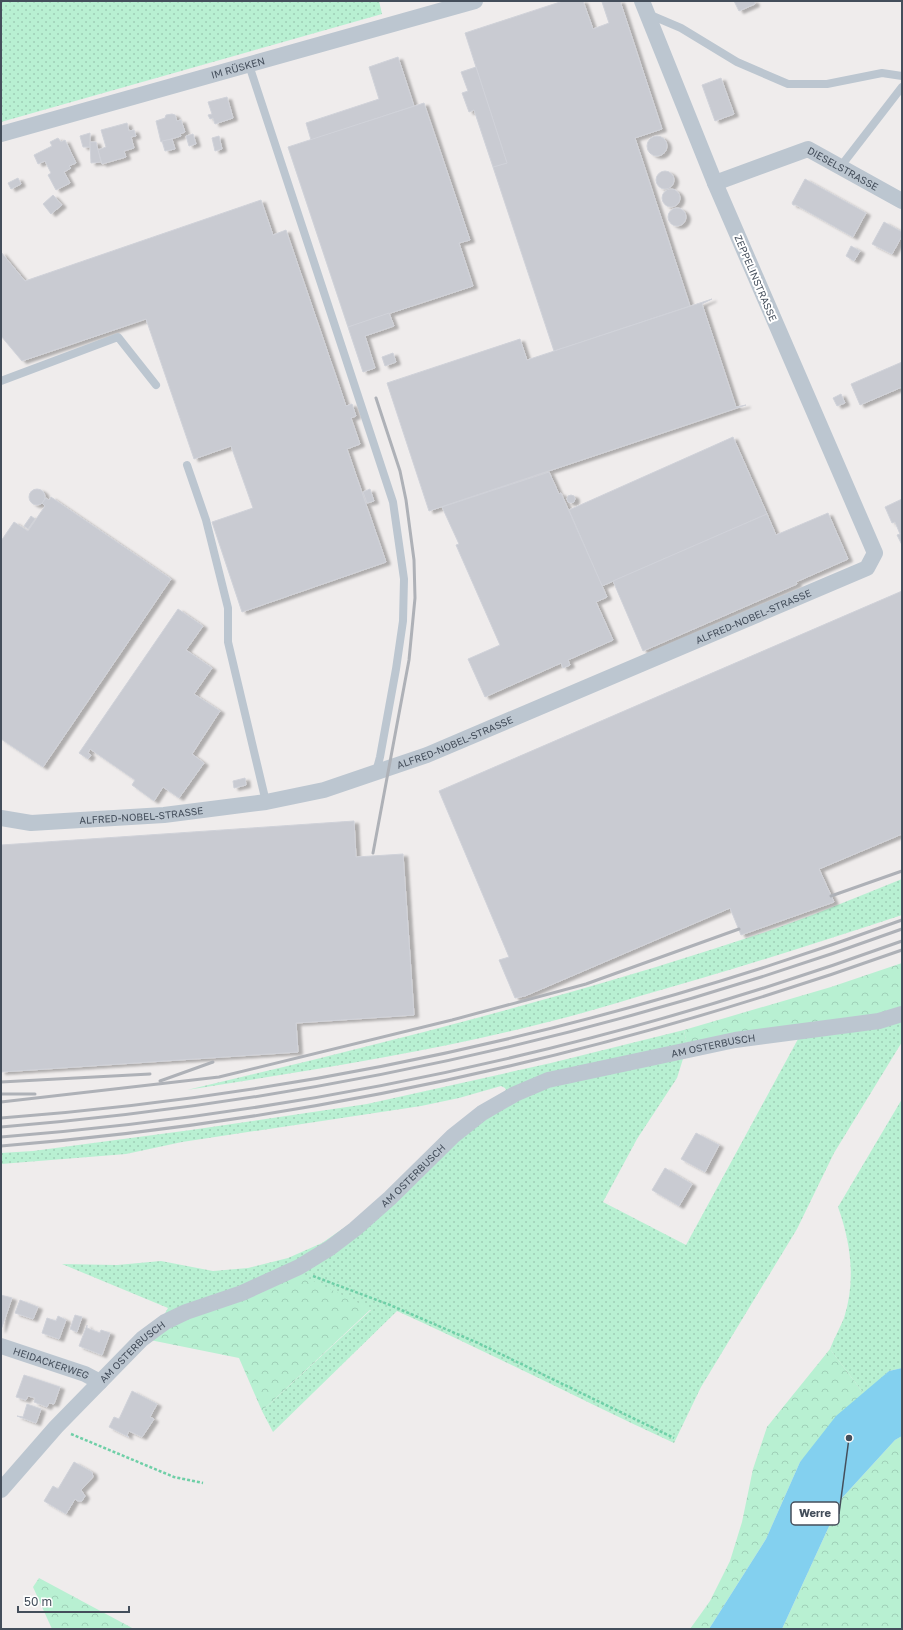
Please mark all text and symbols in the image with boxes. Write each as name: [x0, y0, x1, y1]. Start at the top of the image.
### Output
street label: IM RÜSKEN: [210, 54, 266, 81]
street label: DIESELSTRASSE: [805, 144, 881, 193]
street label: ZEPPELINSTRASSE: [732, 233, 780, 323]
street label: ALFRED-NOBEL-STRASSE: [694, 587, 813, 646]
street label: ALFRED-NOBEL-STRASSE: [395, 713, 515, 771]
street label: ALFRED-NOBEL-STRASSE: [79, 804, 204, 826]
street label: AM OSTERBUSCH: [670, 1031, 756, 1059]
street label: AM OSTERBUSCH: [378, 1141, 448, 1210]
street label: AM OSTERBUSCH: [97, 1318, 167, 1385]
street label: HEIDACKERWEG: [12, 1344, 92, 1381]
callout: Werre: [791, 1502, 839, 1525]
text: Werre: [799, 1506, 831, 1519]
scale bar: [18, 1588, 129, 1614]
text: 50 m: [24, 1594, 52, 1609]

